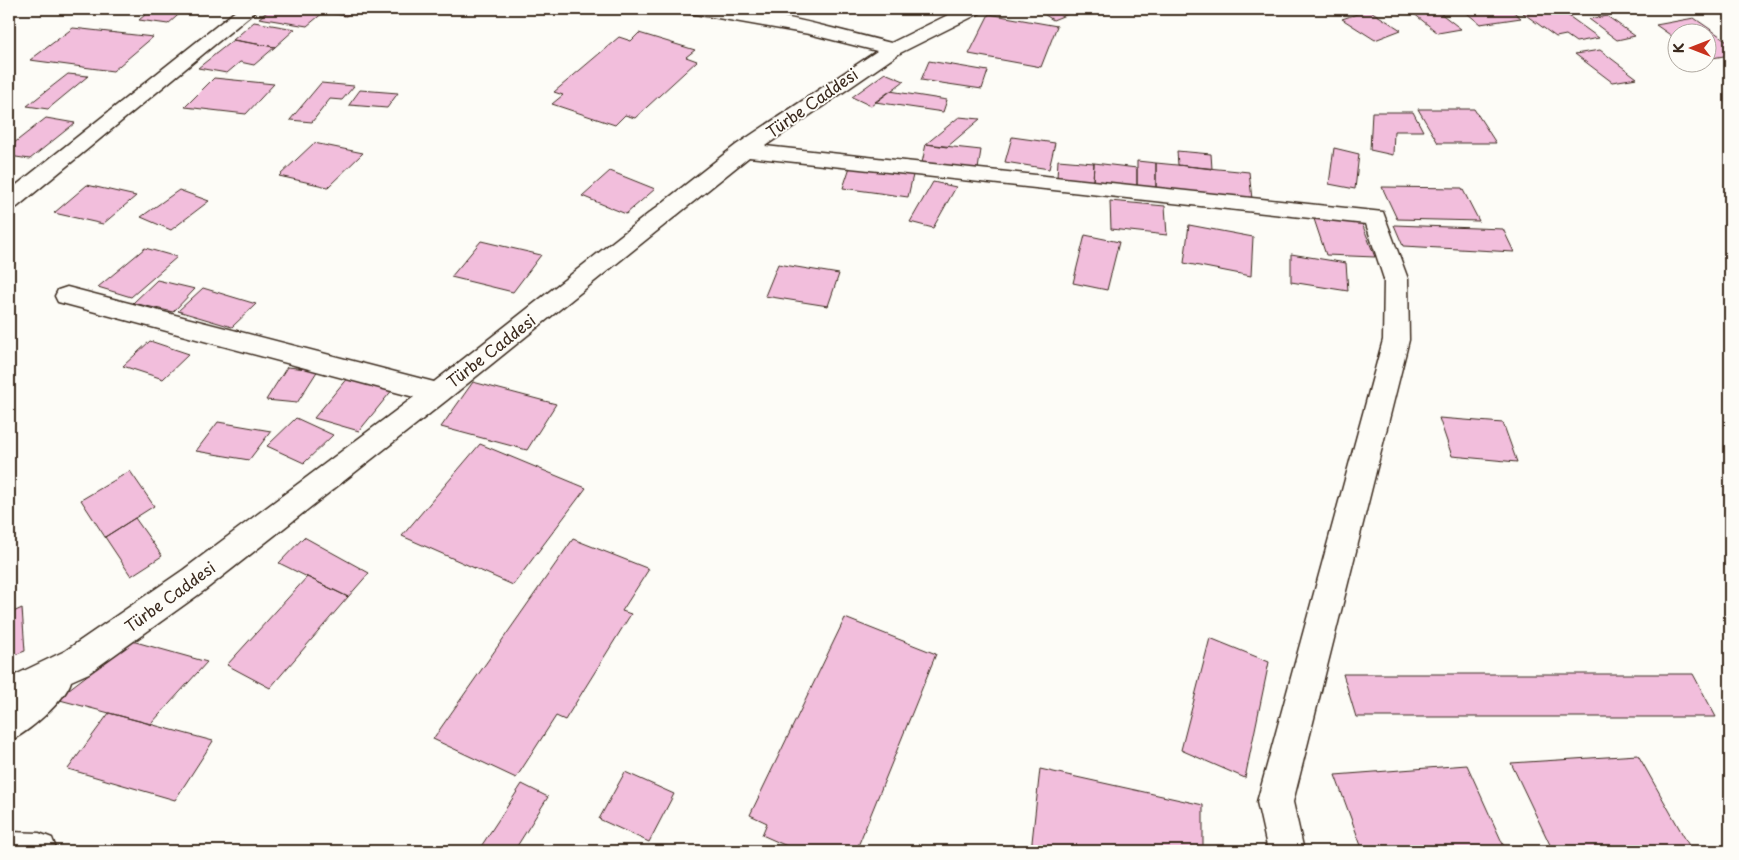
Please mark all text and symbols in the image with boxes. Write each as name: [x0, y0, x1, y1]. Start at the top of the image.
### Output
north arrow: [1666, 22, 1716, 72]
text: K: [1668, 43, 1689, 53]
street label: Türbe Caddesi: [761, 62, 862, 143]
street label: Türbe Caddesi: [441, 308, 540, 393]
street label: Türbe Caddesi: [119, 555, 220, 637]

